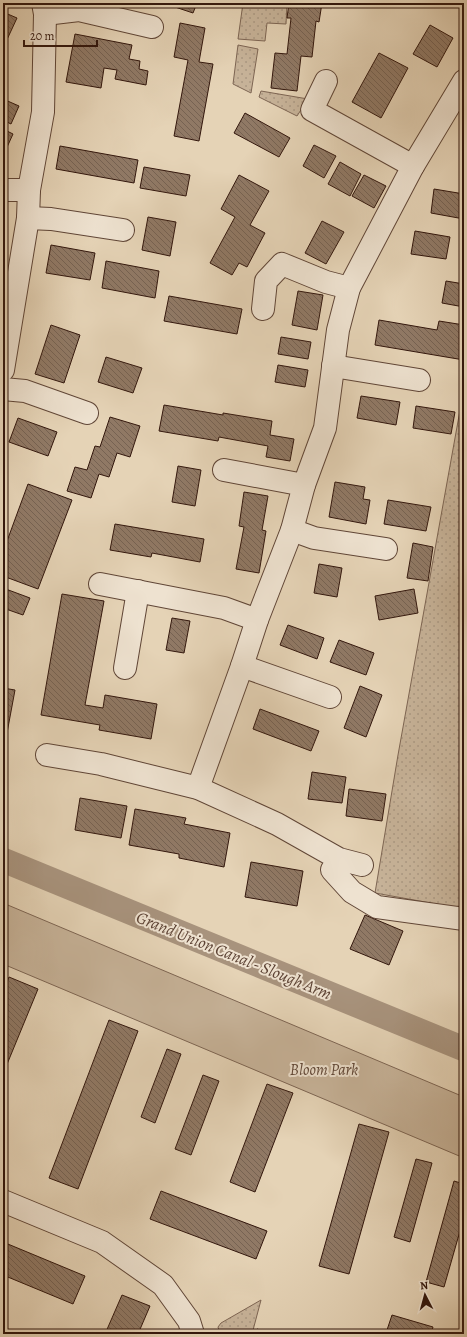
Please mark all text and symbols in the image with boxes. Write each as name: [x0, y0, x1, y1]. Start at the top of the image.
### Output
scale bar: [24, 22, 97, 48]
text: 20 m: [30, 28, 54, 44]
water label: Grand Union Canal - Slough Arm: [133, 906, 335, 1005]
park label: Bloom Park: [290, 1059, 358, 1081]
north arrow: [405, 1275, 445, 1315]
text: N: [419, 1278, 429, 1293]

